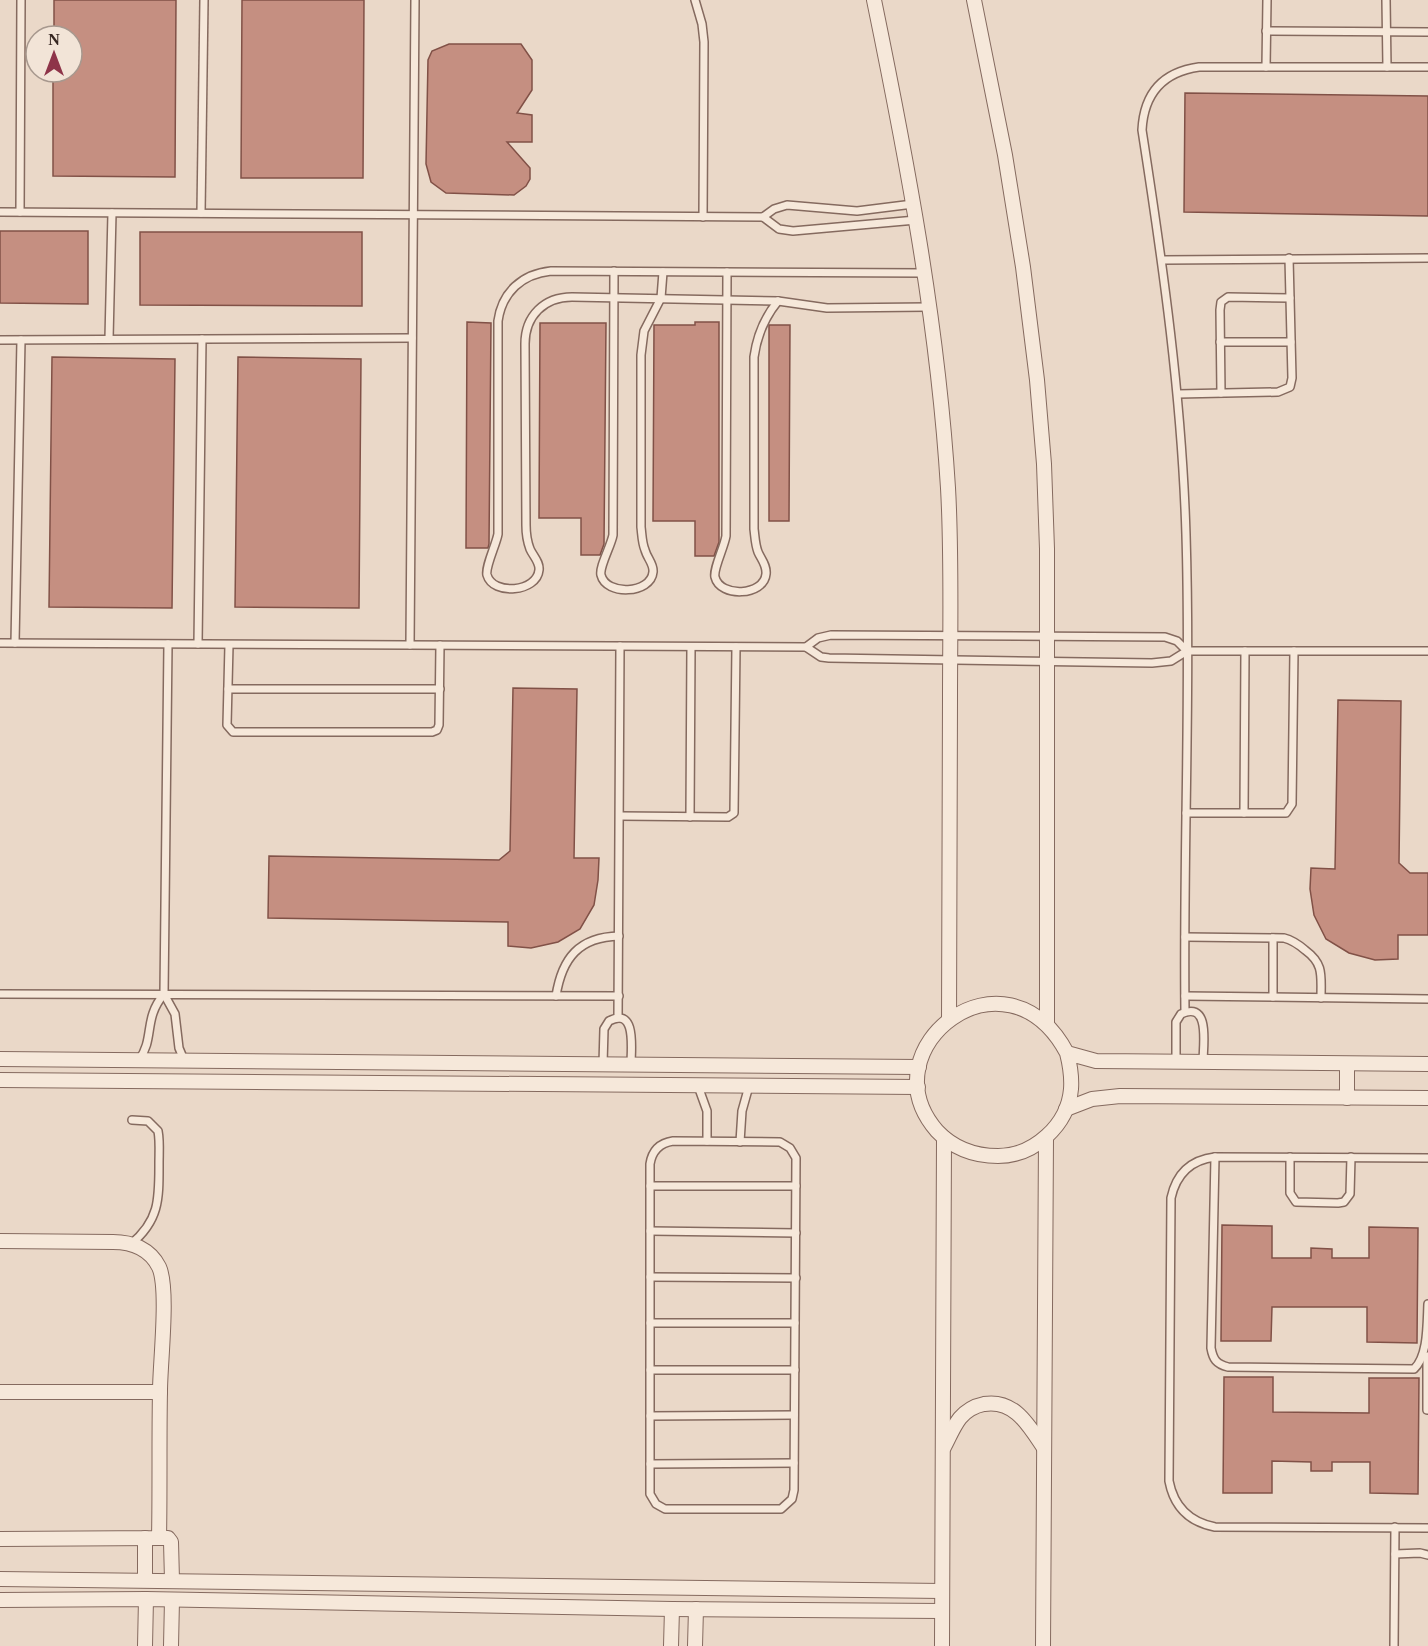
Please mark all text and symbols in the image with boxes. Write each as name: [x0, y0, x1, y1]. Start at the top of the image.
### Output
north arrow: [24, 24, 84, 84]
text: N: [48, 31, 60, 48]

